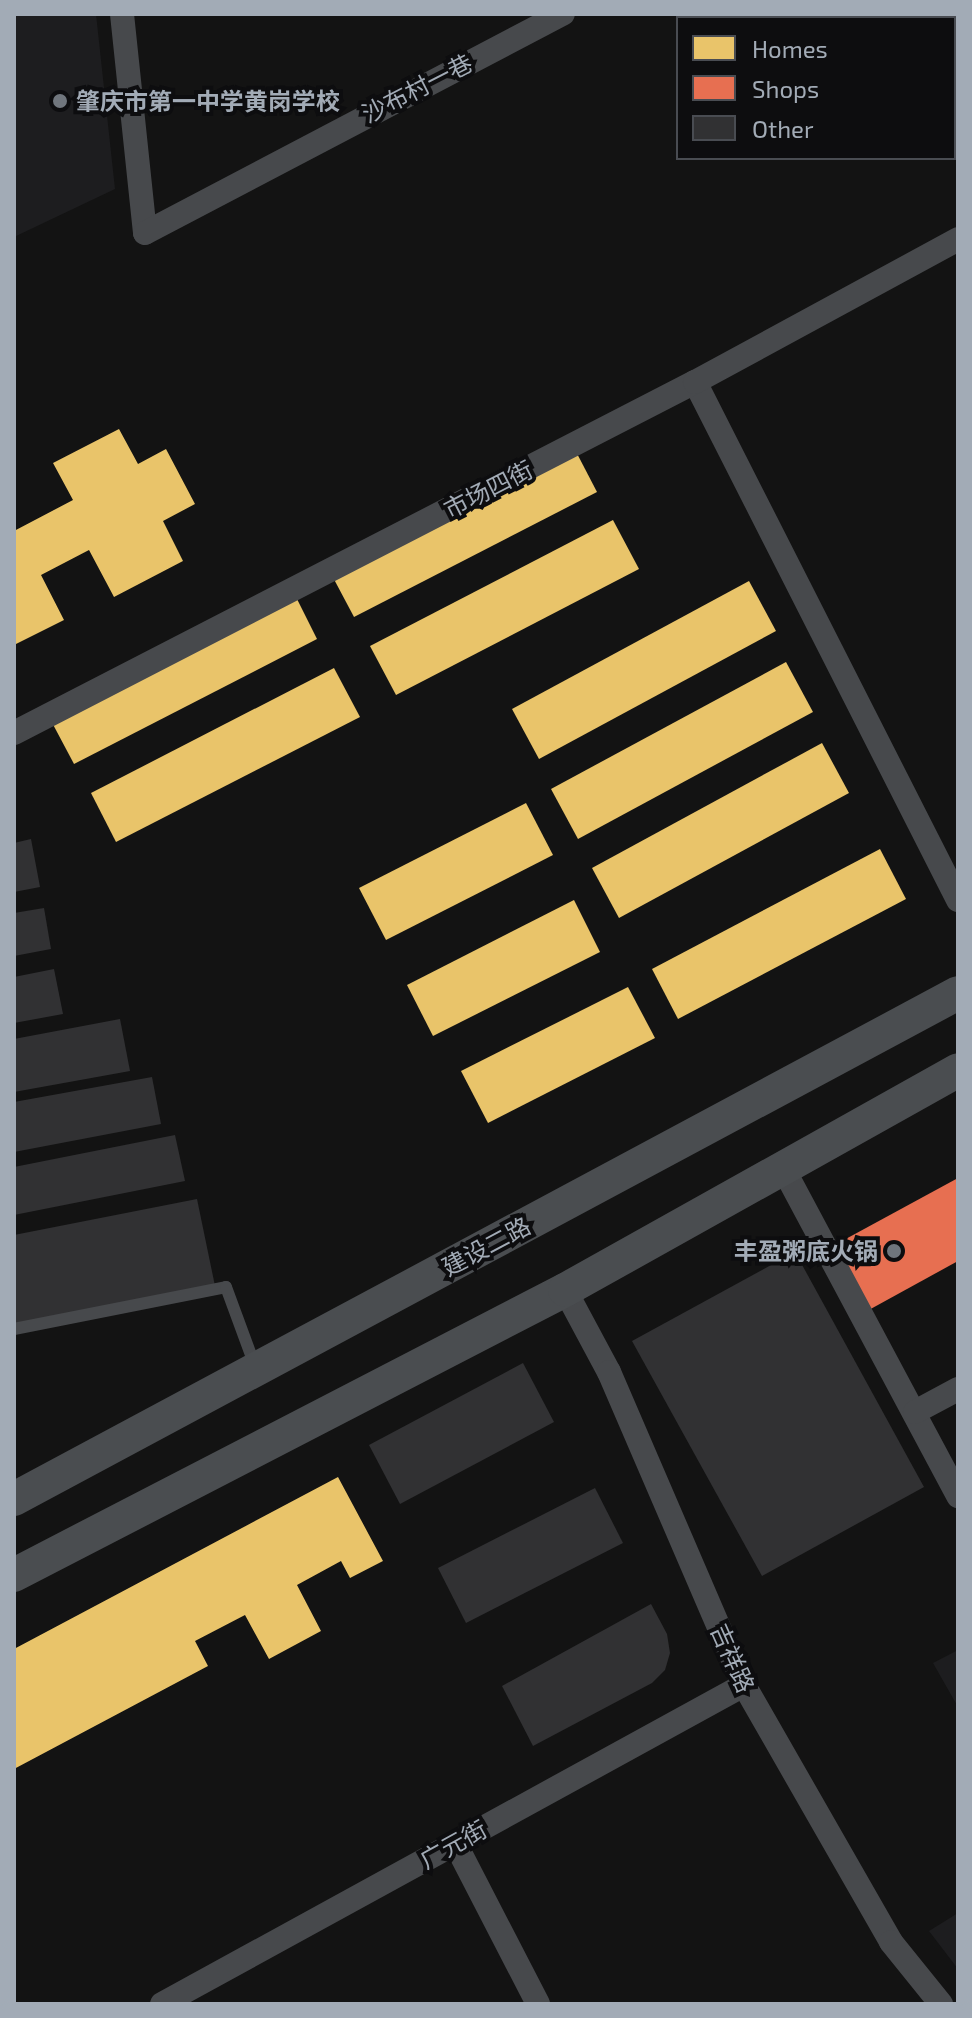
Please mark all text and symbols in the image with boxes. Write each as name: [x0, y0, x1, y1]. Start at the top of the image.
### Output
legend: [676, 16, 956, 160]
text: Homes: [752, 34, 828, 63]
street label: 沙布村一巷: [357, 48, 477, 128]
text: Shops: [752, 74, 819, 103]
place label: 肇庆市第一中学黄岗学校: [76, 87, 340, 115]
marker: 肇庆市第一中学黄岗学校: [51, 92, 69, 110]
text: Other: [752, 114, 814, 143]
street label: 市场四街: [439, 454, 537, 524]
street label: 建设二路: [437, 1211, 535, 1281]
place label: 丰盈粥底火锅: [734, 1237, 878, 1265]
marker: 丰盈粥底火锅: [885, 1242, 903, 1260]
street label: 吉祥路: [705, 1619, 761, 1697]
street label: 广元街: [415, 1814, 491, 1874]

